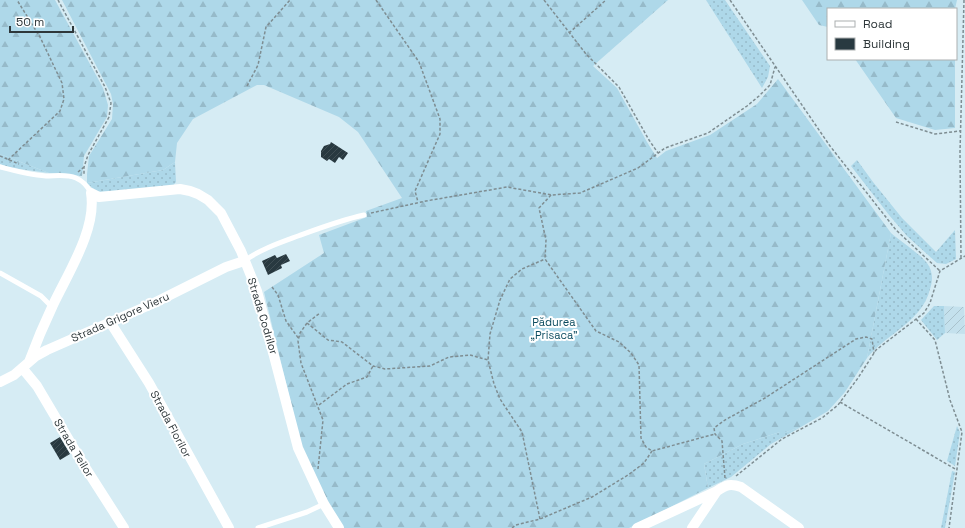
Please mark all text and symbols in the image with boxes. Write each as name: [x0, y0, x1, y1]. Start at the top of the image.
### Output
scale bar: [10, 8, 73, 34]
legend: [827, 8, 957, 60]
text: 50 m: [16, 14, 44, 30]
text: Road: [863, 16, 892, 32]
text: Building: [863, 36, 910, 52]
street label: Strada Codrilor: [245, 276, 281, 356]
street label: Strada Grigore Vieru: [69, 289, 171, 345]
park label: Pădurea „Prisaca”: [530, 315, 578, 342]
street label: Strada Florilor: [147, 388, 195, 460]
street label: Strada Teilor: [51, 416, 97, 480]

